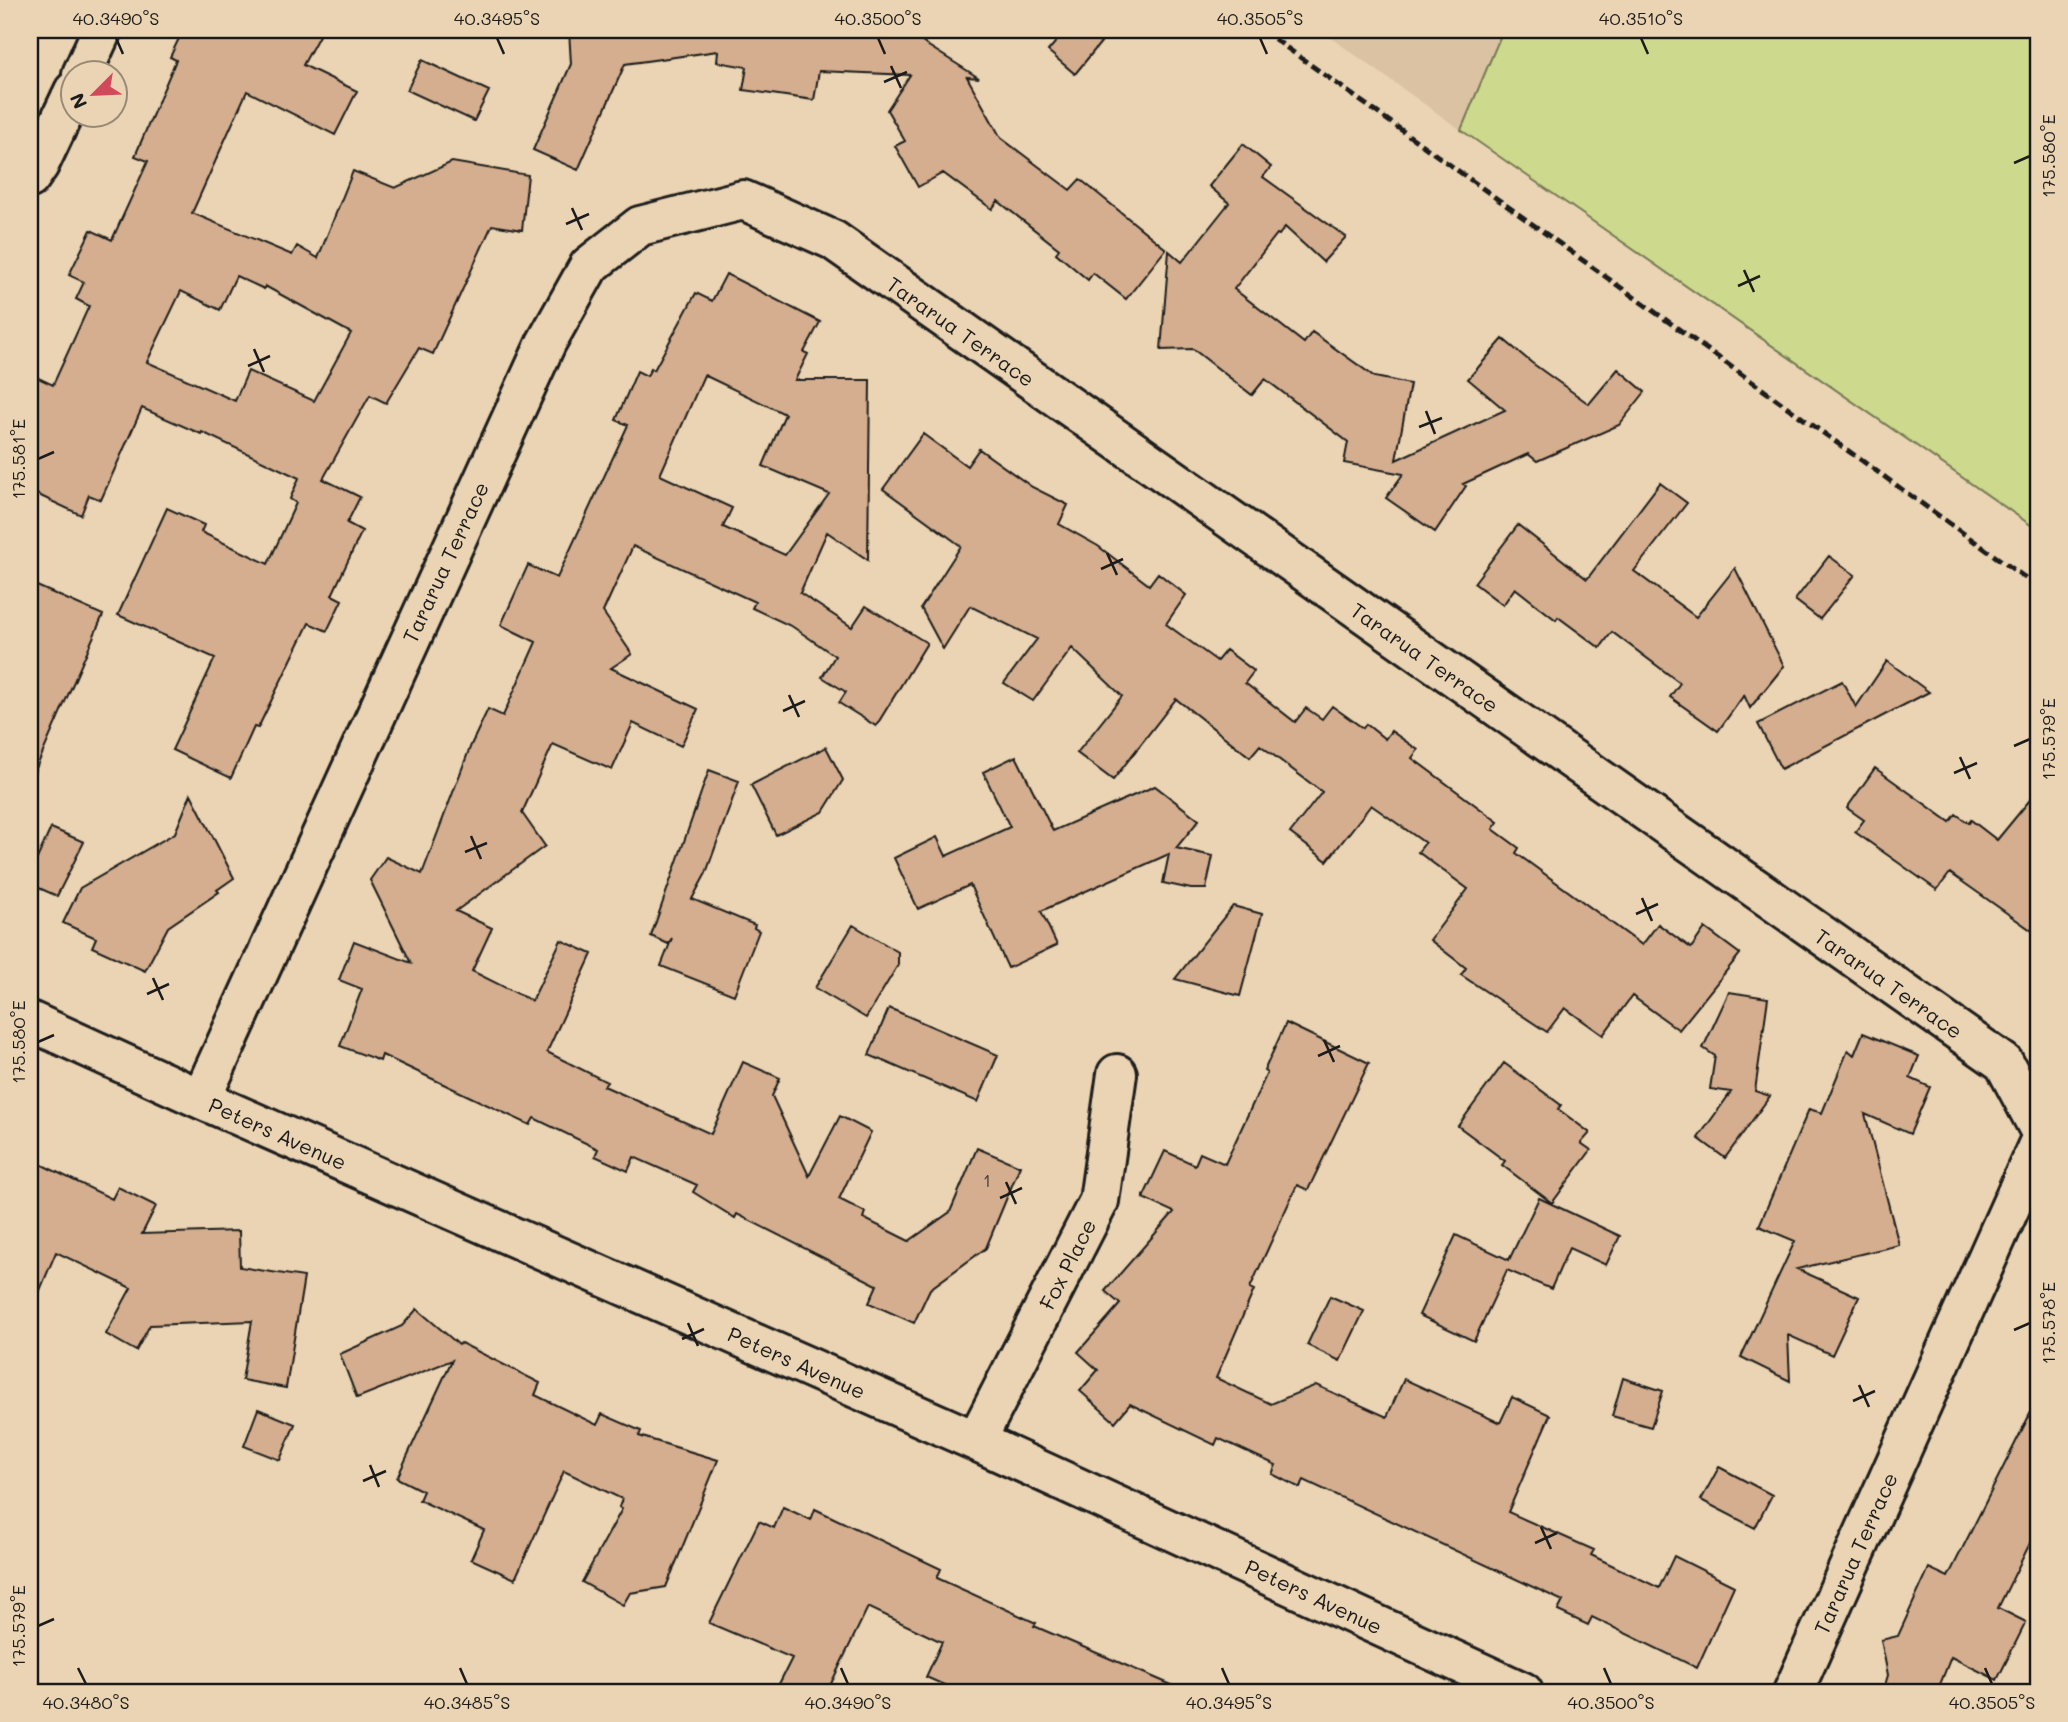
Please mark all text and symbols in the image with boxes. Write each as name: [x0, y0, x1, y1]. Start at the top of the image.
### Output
text: 40.3490°S: [73, 6, 159, 30]
text: 40.3495°S: [454, 6, 540, 30]
text: 40.3500°S: [834, 6, 922, 30]
text: 40.3505°S: [1217, 6, 1303, 30]
text: 40.3510°S: [1599, 6, 1683, 30]
north arrow: [60, 60, 130, 130]
text: N: [64, 89, 92, 113]
text: 175.580°E: [2036, 114, 2060, 198]
street label: Tararua Terrace: [882, 270, 1040, 392]
text: 175.581°E: [6, 419, 30, 499]
street label: Tararua Terrace: [396, 477, 494, 647]
street label: Tararua Terrace: [1346, 596, 1504, 718]
text: 175.579°E: [2036, 698, 2060, 780]
street label: Tararua Terrace: [1810, 922, 1968, 1044]
text: 175.580°E: [6, 1000, 30, 1084]
street label: Peters Avenue: [205, 1091, 351, 1175]
house number: 1: [983, 1168, 991, 1192]
street label: Fox Place: [1033, 1214, 1101, 1314]
text: 175.578°E: [2036, 1282, 2060, 1364]
street label: Peters Avenue: [724, 1320, 870, 1404]
street label: Tararua Terrace: [1807, 1468, 1903, 1638]
street label: Peters Avenue: [1241, 1552, 1387, 1640]
text: 175.579°E: [6, 1585, 30, 1667]
text: 40.3480°S: [42, 1690, 130, 1714]
text: 40.3485°S: [424, 1690, 510, 1714]
text: 40.3490°S: [805, 1690, 891, 1714]
text: 40.3495°S: [1186, 1690, 1272, 1714]
text: 40.3500°S: [1567, 1690, 1655, 1714]
text: 40.3505°S: [1949, 1690, 2035, 1714]

